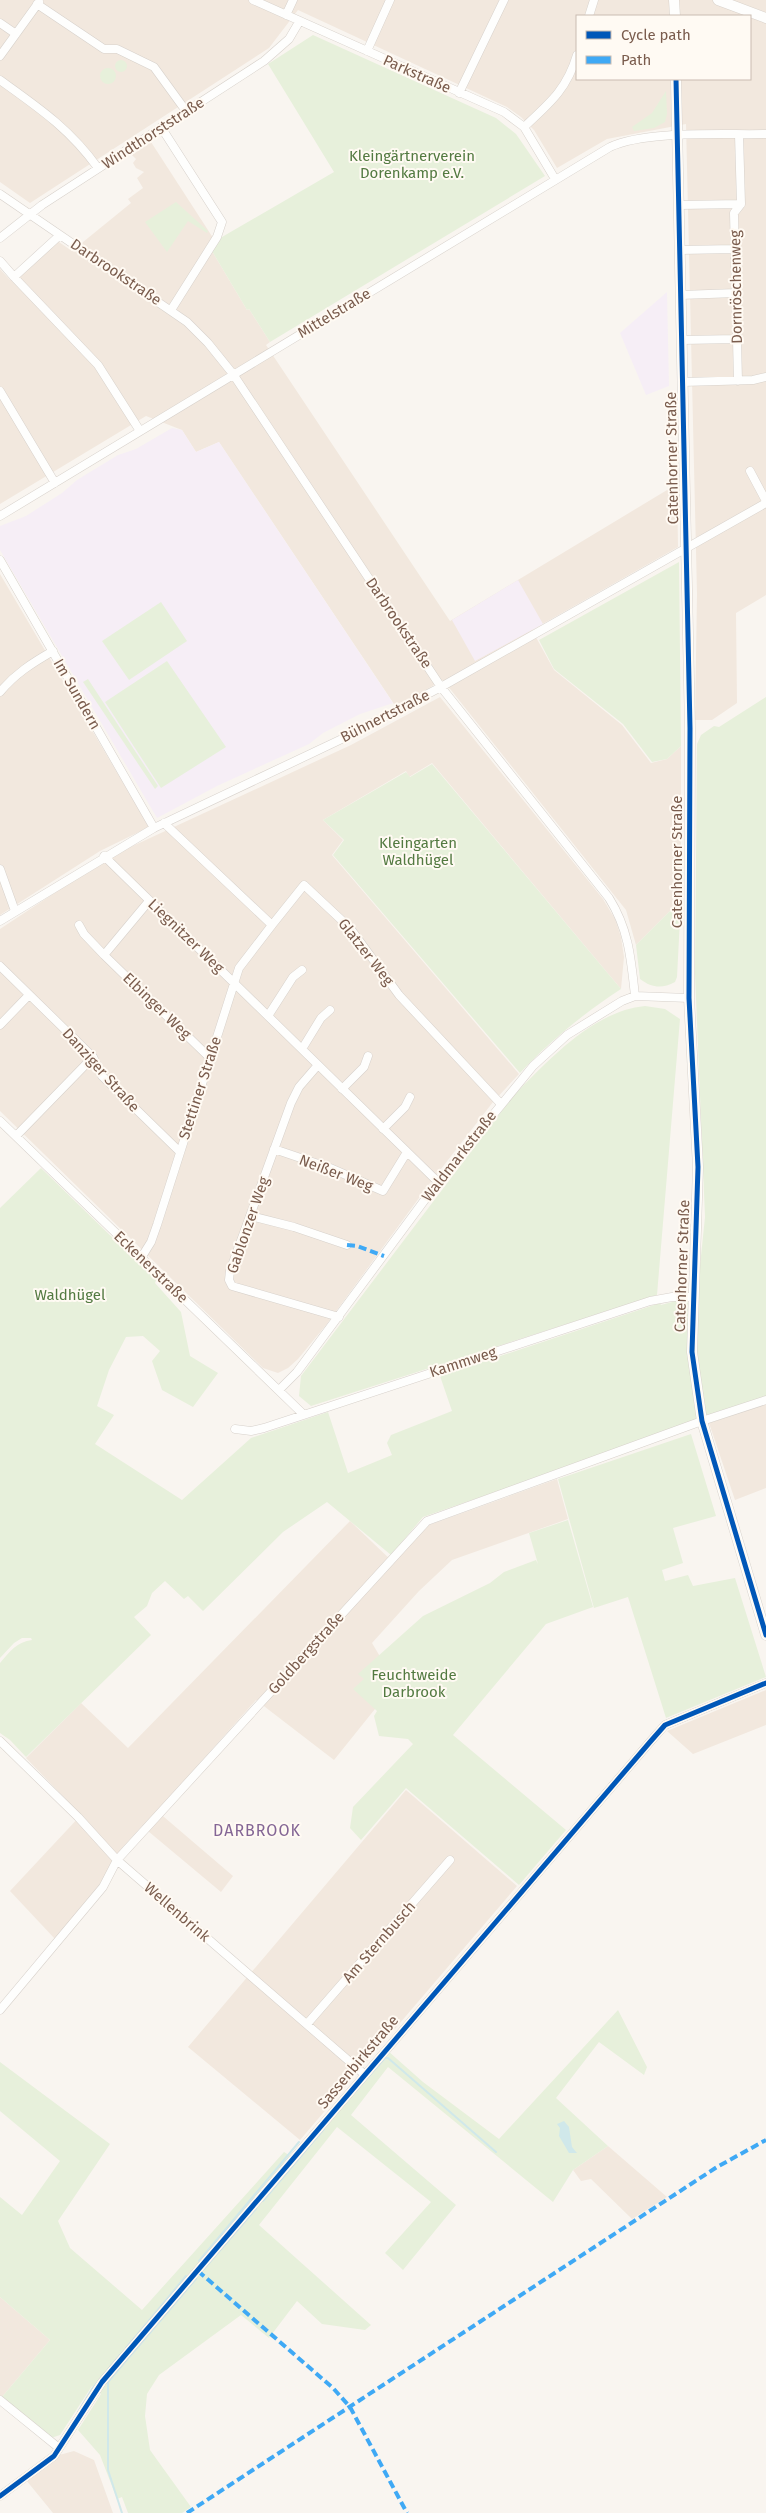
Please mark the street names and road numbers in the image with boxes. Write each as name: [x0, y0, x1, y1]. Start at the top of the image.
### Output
street label: Parkstraße: [380, 51, 454, 97]
street label: Windthorststraße: [99, 93, 207, 173]
street label: Dornröschenweg: [726, 230, 746, 344]
street label: Darbrookstraße: [67, 235, 165, 309]
street label: Mittelstraße: [294, 284, 374, 342]
street label: Catenhorner Straße: [662, 391, 682, 525]
street label: Darbrookstraße: [362, 574, 436, 672]
street label: Im Sundern: [50, 655, 104, 733]
street label: Bühnertstraße: [337, 686, 433, 746]
street label: Catenhorner Straße: [668, 796, 686, 928]
street label: Liegnitzer Weg: [144, 895, 228, 977]
street label: Glatzer Weg: [334, 915, 398, 989]
street label: Elbinger Weg: [119, 969, 195, 1043]
street label: Danziger Straße: [59, 1024, 143, 1116]
street label: Stettiner Straße: [175, 1034, 225, 1142]
street label: Waldmarkstraße: [418, 1107, 500, 1205]
street label: Neißer Weg: [297, 1151, 376, 1195]
street label: Gablonzer Weg: [223, 1174, 273, 1276]
street label: Catenhorner Straße: [671, 1199, 693, 1333]
street label: Eckenerstraße: [110, 1227, 192, 1307]
street label: Kammweg: [427, 1343, 499, 1381]
street label: Goldbergstraße: [264, 1608, 348, 1698]
street label: Wellenbrink: [140, 1878, 214, 1946]
street label: Am Sternbusch: [339, 1898, 419, 1986]
street label: Sassenbirkstraße: [314, 2012, 402, 2112]

